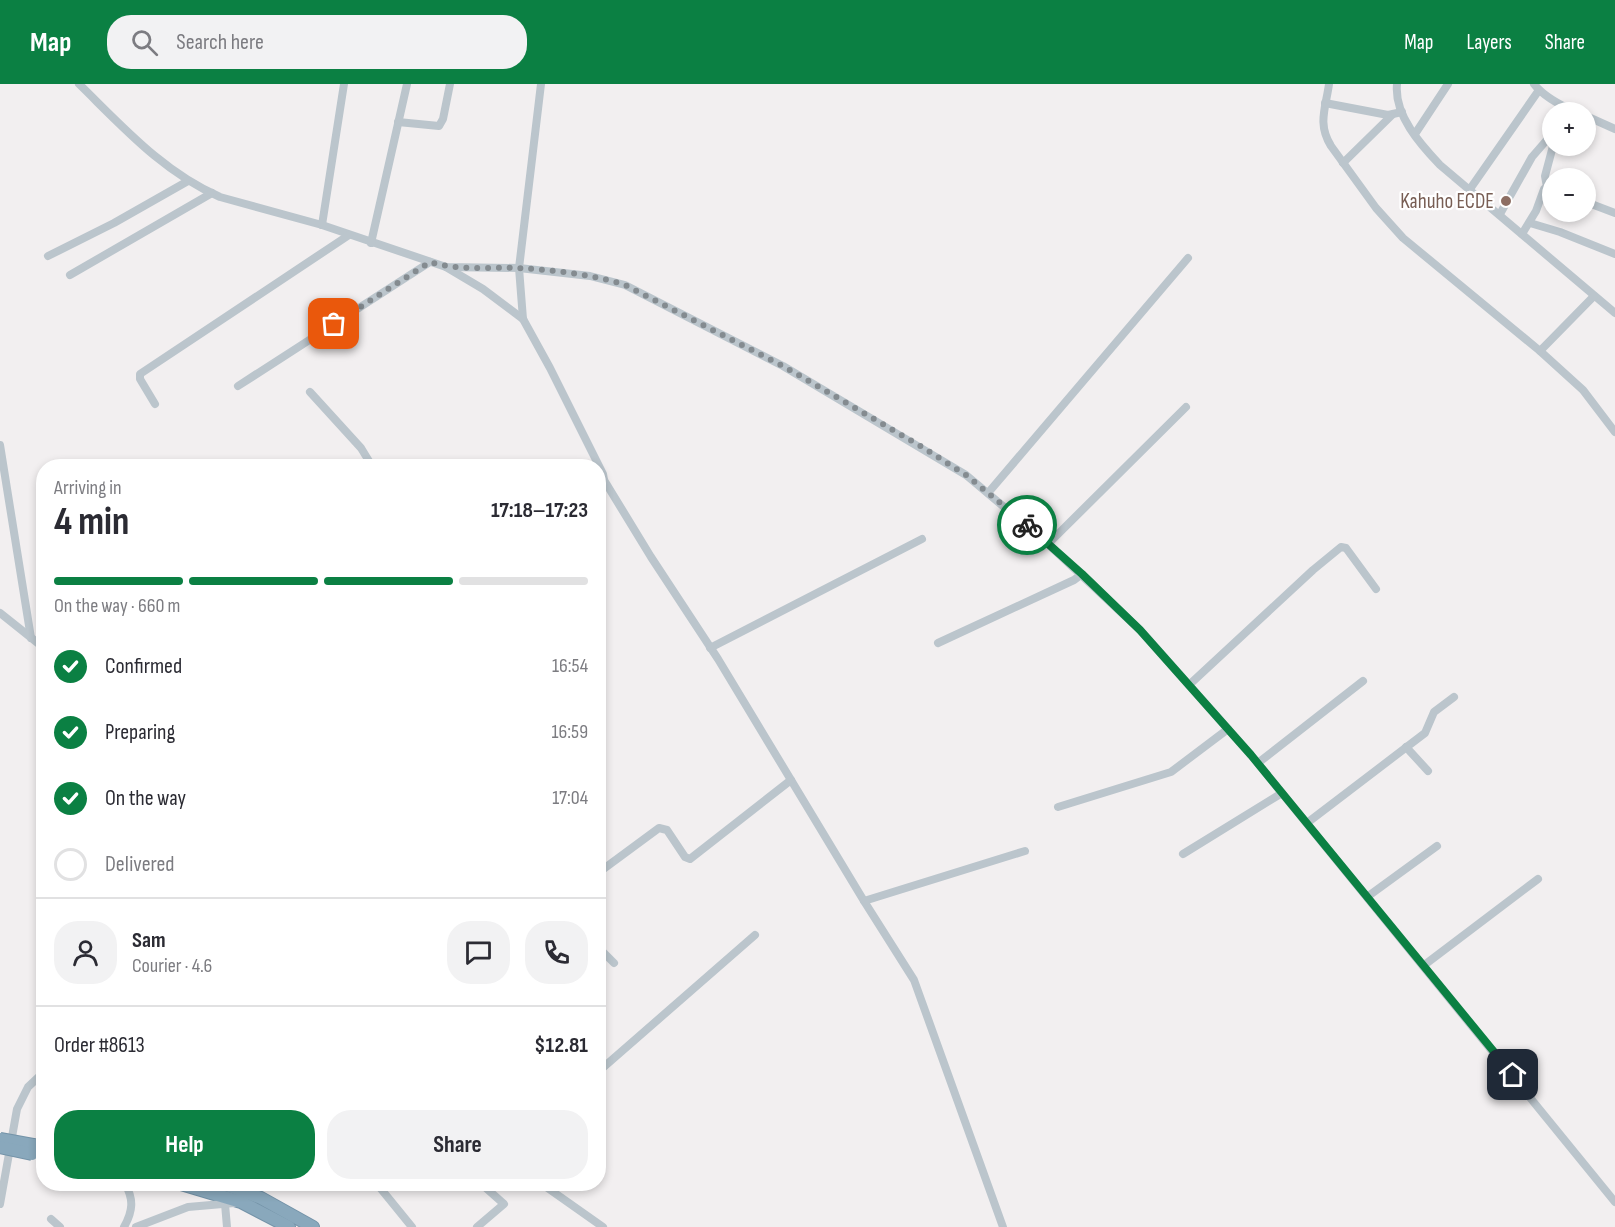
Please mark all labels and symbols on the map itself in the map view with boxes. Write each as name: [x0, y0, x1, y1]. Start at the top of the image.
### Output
place label: Kahuho ECDE: [1400, 189, 1494, 214]
marker: Kahuho ECDE: [1499, 194, 1513, 208]
pin: [308, 298, 359, 349]
courier: [997, 495, 1057, 555]
pin: [1487, 1049, 1538, 1100]

